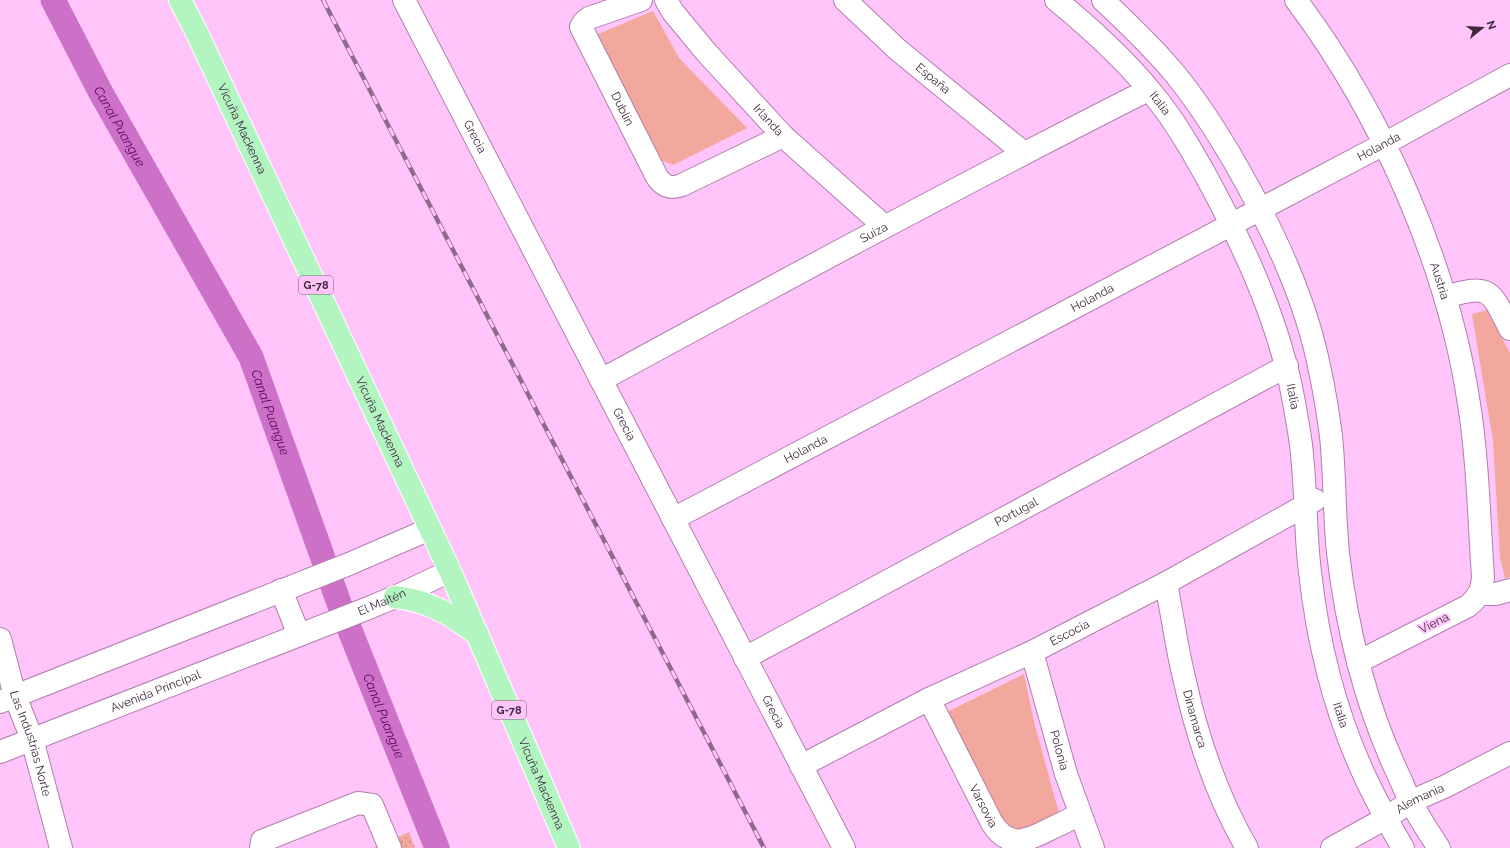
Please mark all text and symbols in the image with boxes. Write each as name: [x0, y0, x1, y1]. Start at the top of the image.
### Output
north arrow: [1462, 8, 1502, 48]
text: N: [1484, 19, 1499, 31]
street label: España: [913, 60, 953, 97]
street label: Vicuña Mackenna: [215, 81, 269, 176]
water label: Canal Puangue: [91, 84, 149, 169]
street label: Italia: [1147, 89, 1174, 118]
street label: Dublín: [608, 90, 637, 128]
street label: Irlanda: [750, 101, 786, 139]
street label: Grecia: [461, 118, 489, 156]
street label: Holanda: [1355, 129, 1403, 164]
street label: Suiza: [857, 220, 890, 246]
street label: Austria: [1427, 260, 1452, 301]
road number: G-78: [299, 276, 333, 294]
street label: Holanda: [1068, 281, 1116, 315]
water label: Canal Puangue: [249, 367, 293, 457]
street label: Vicuña Mackenna: [353, 375, 407, 470]
street label: Italia: [1284, 382, 1302, 410]
street label: Grecia: [610, 405, 639, 443]
street label: Holanda: [782, 432, 830, 466]
street label: Portugal: [992, 494, 1041, 529]
street label: El Maitén: [356, 586, 408, 619]
street label: Viena: [1417, 610, 1451, 636]
street label: Escocia: [1048, 617, 1092, 649]
street label: Avenida Principal: [109, 667, 203, 715]
water label: Canal Puangue: [360, 671, 408, 760]
street label: Dinamarca: [1180, 688, 1210, 750]
street label: Las Industrias Norte: [7, 689, 54, 798]
street label: Grecia: [759, 693, 788, 731]
road number: G-78: [492, 701, 526, 719]
street label: Italia: [1330, 701, 1351, 730]
street label: Polonia: [1047, 729, 1072, 772]
street label: Vicuña Mackenna: [515, 736, 567, 832]
street label: Alemania: [1393, 781, 1446, 817]
street label: Varsovia: [967, 782, 1000, 830]

